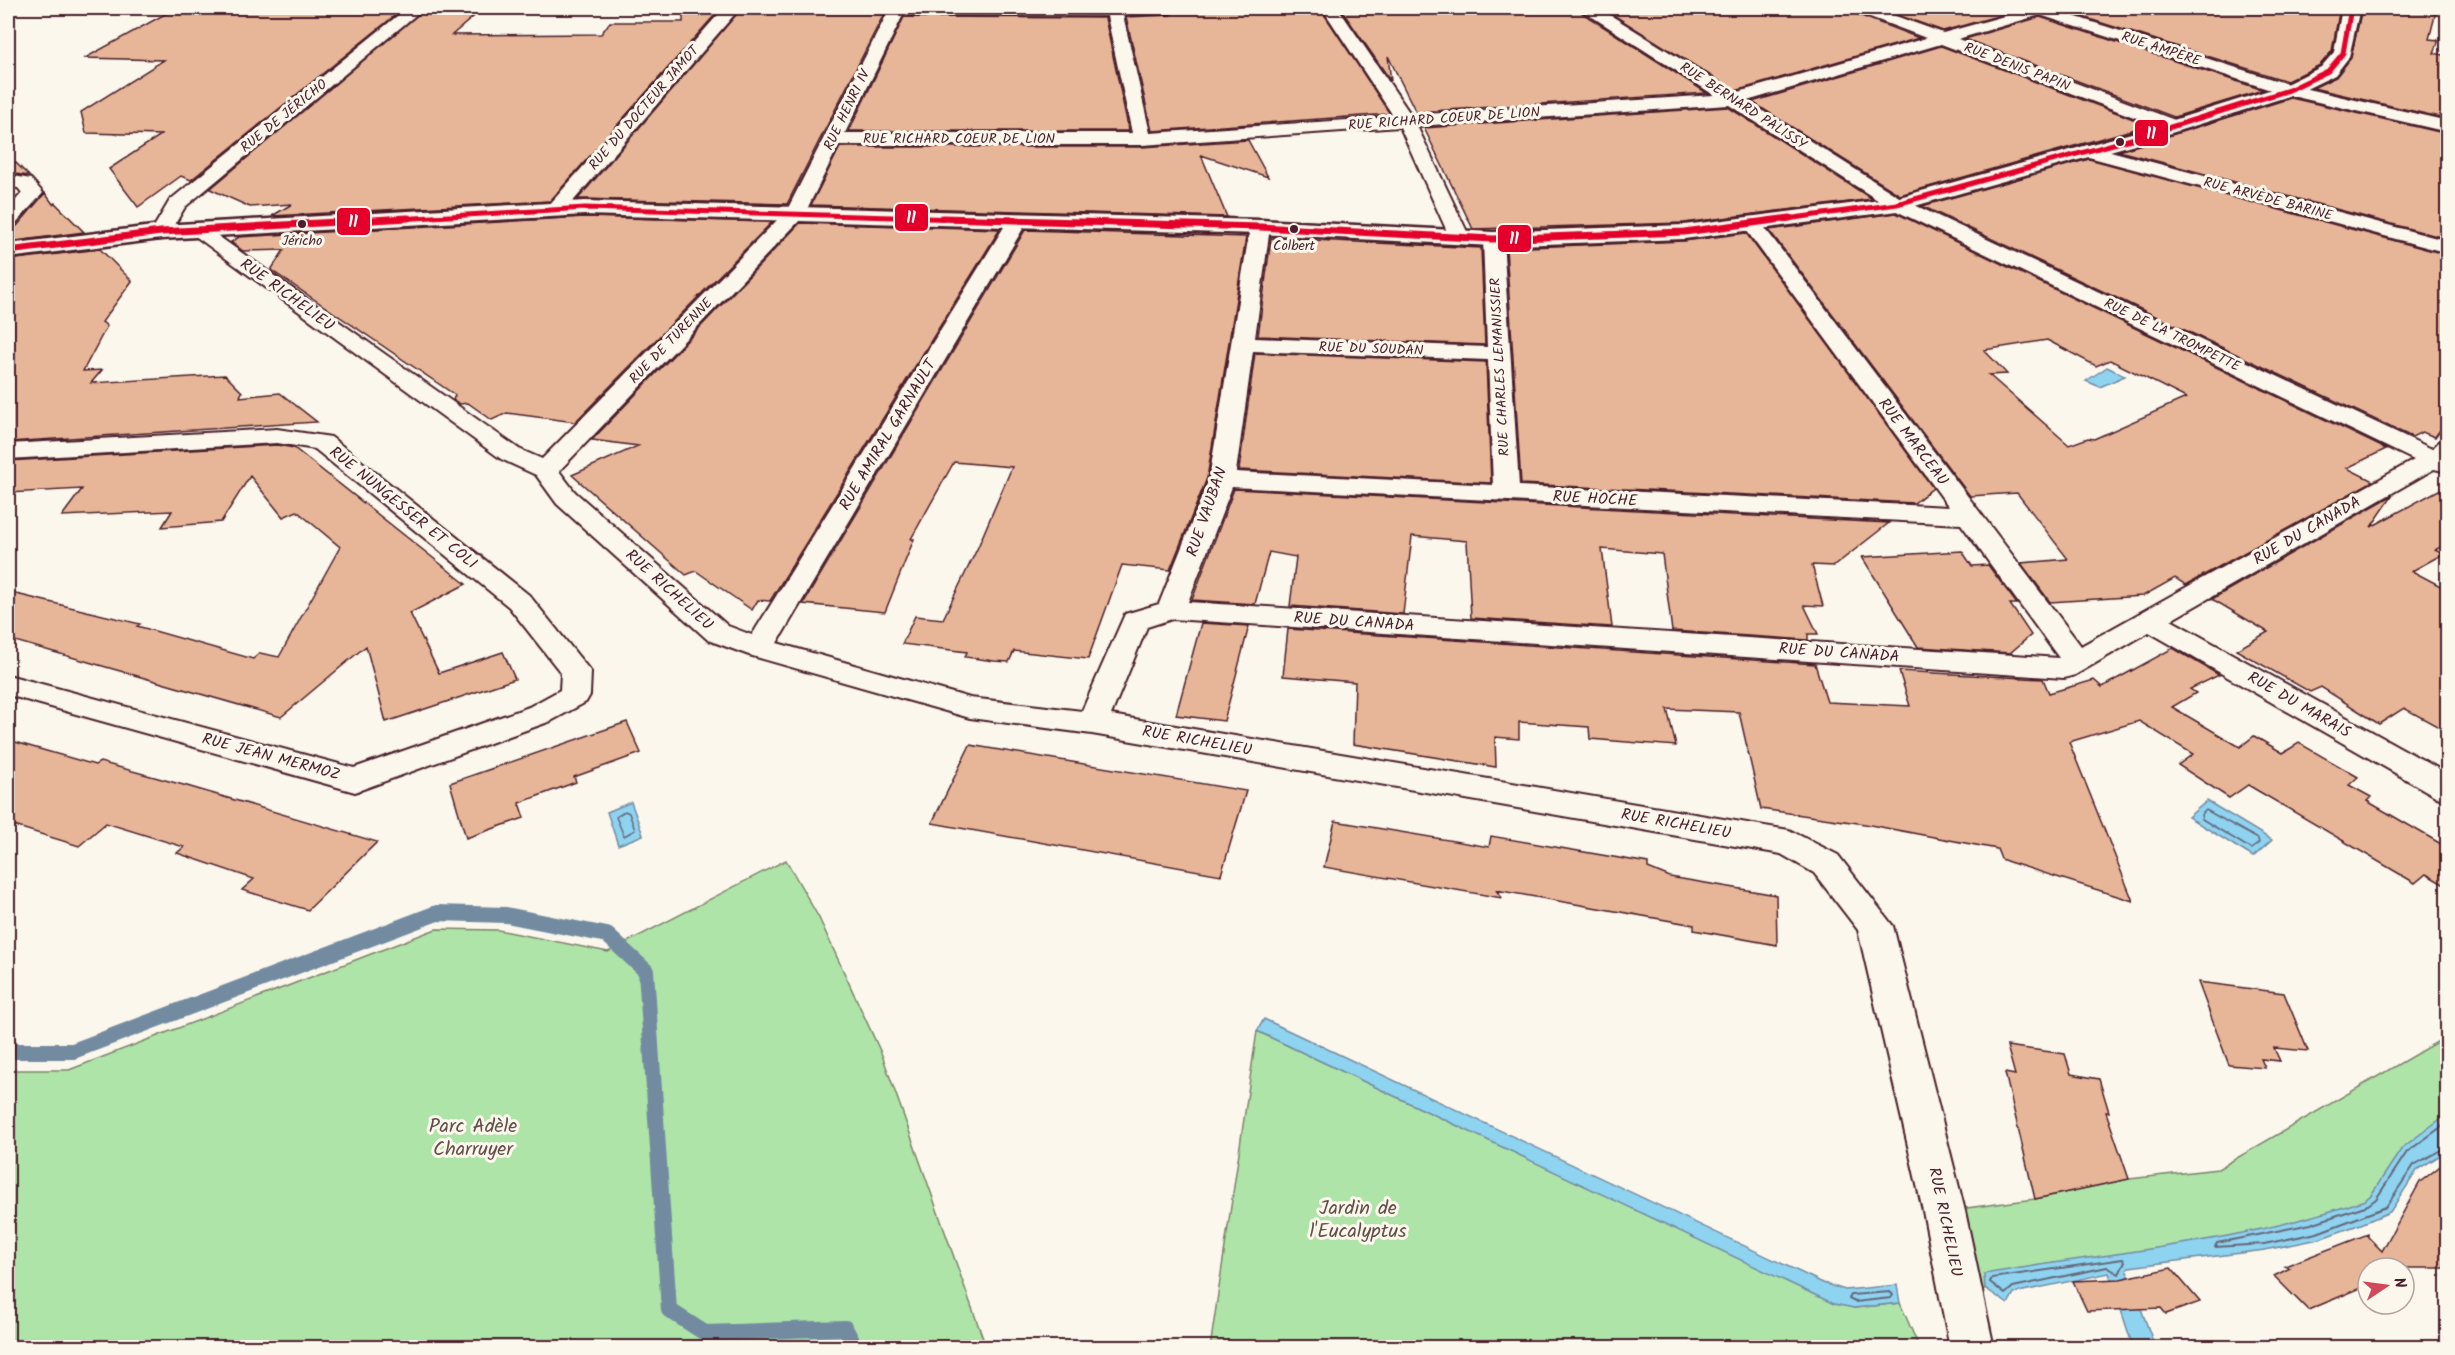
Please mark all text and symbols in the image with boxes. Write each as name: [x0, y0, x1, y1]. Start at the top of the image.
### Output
street label: RUE AMPÈRE: [2119, 26, 2204, 72]
street label: RUE DENIS PAPIN: [1961, 37, 2074, 98]
street label: RUE DU DOCTEUR JAMOT: [583, 39, 706, 175]
street label: RUE BERNARD PALISSY: [1675, 57, 1812, 156]
street label: RUE HENRI IV: [818, 65, 877, 154]
street label: RUE DE JÉRICHO: [236, 74, 333, 158]
street label: RUE RICHARD COEUR DE LION: [1347, 101, 1541, 137]
line badge: 11: [2134, 119, 2169, 147]
text: 11: [2146, 122, 2156, 147]
street label: RUE RICHARD COEUR DE LION: [863, 128, 1056, 150]
unlabelled marker: [2114, 136, 2126, 148]
street label: RUE ARVÈDE BARINE: [2201, 171, 2336, 227]
line badge: 11: [894, 203, 929, 232]
text: 11: [906, 206, 916, 231]
line badge: 11: [336, 207, 371, 236]
text: 11: [348, 210, 358, 235]
marker: Jéricho: [296, 218, 308, 230]
marker: Colbert: [1288, 223, 1300, 235]
line badge: 11: [1497, 224, 1532, 253]
text: 11: [1509, 227, 1519, 252]
place label: Jéricho: [282, 230, 322, 252]
place label: Colbert: [1273, 235, 1316, 257]
street label: RUE RICHELIEU: [235, 252, 340, 338]
street label: RUE CHARLES LEMANISSIER: [1484, 277, 1516, 457]
street label: RUE DE TURENNE: [624, 292, 719, 389]
street label: RUE DE LA TROMPETTE: [2100, 292, 2245, 378]
street label: RUE DU SOUDAN: [1318, 336, 1424, 362]
street label: RUE AMIRAL GARNAULT: [833, 353, 944, 515]
street label: RUE MARCEAU: [1872, 393, 1955, 492]
street label: RUE NUNGESSER ET COLI: [323, 440, 483, 576]
street label: RUE VAUBAN: [1180, 464, 1234, 560]
street label: RUE HOCHE: [1552, 484, 1639, 514]
street label: RUE DU CANADA: [2248, 490, 2366, 572]
street label: RUE RICHELIEU: [619, 543, 719, 637]
street label: RUE DU CANADA: [1293, 605, 1415, 639]
street label: RUE DU CANADA: [1778, 636, 1900, 670]
street label: RUE DU MARAIS: [2243, 665, 2356, 745]
street label: RUE RICHELIEU: [1140, 719, 1254, 763]
street label: RUE JEAN MERMOZ: [199, 727, 343, 787]
street label: RUE RICHELIEU: [1619, 802, 1733, 846]
park label: Parc Adèle Charruyer: [429, 1111, 517, 1166]
street label: RUE RICHELIEU: [1921, 1165, 1969, 1279]
park label: Jardin de l'Eucalyptus: [1309, 1193, 1407, 1248]
north arrow: [2356, 1256, 2416, 1316]
text: N: [2386, 1275, 2412, 1291]

